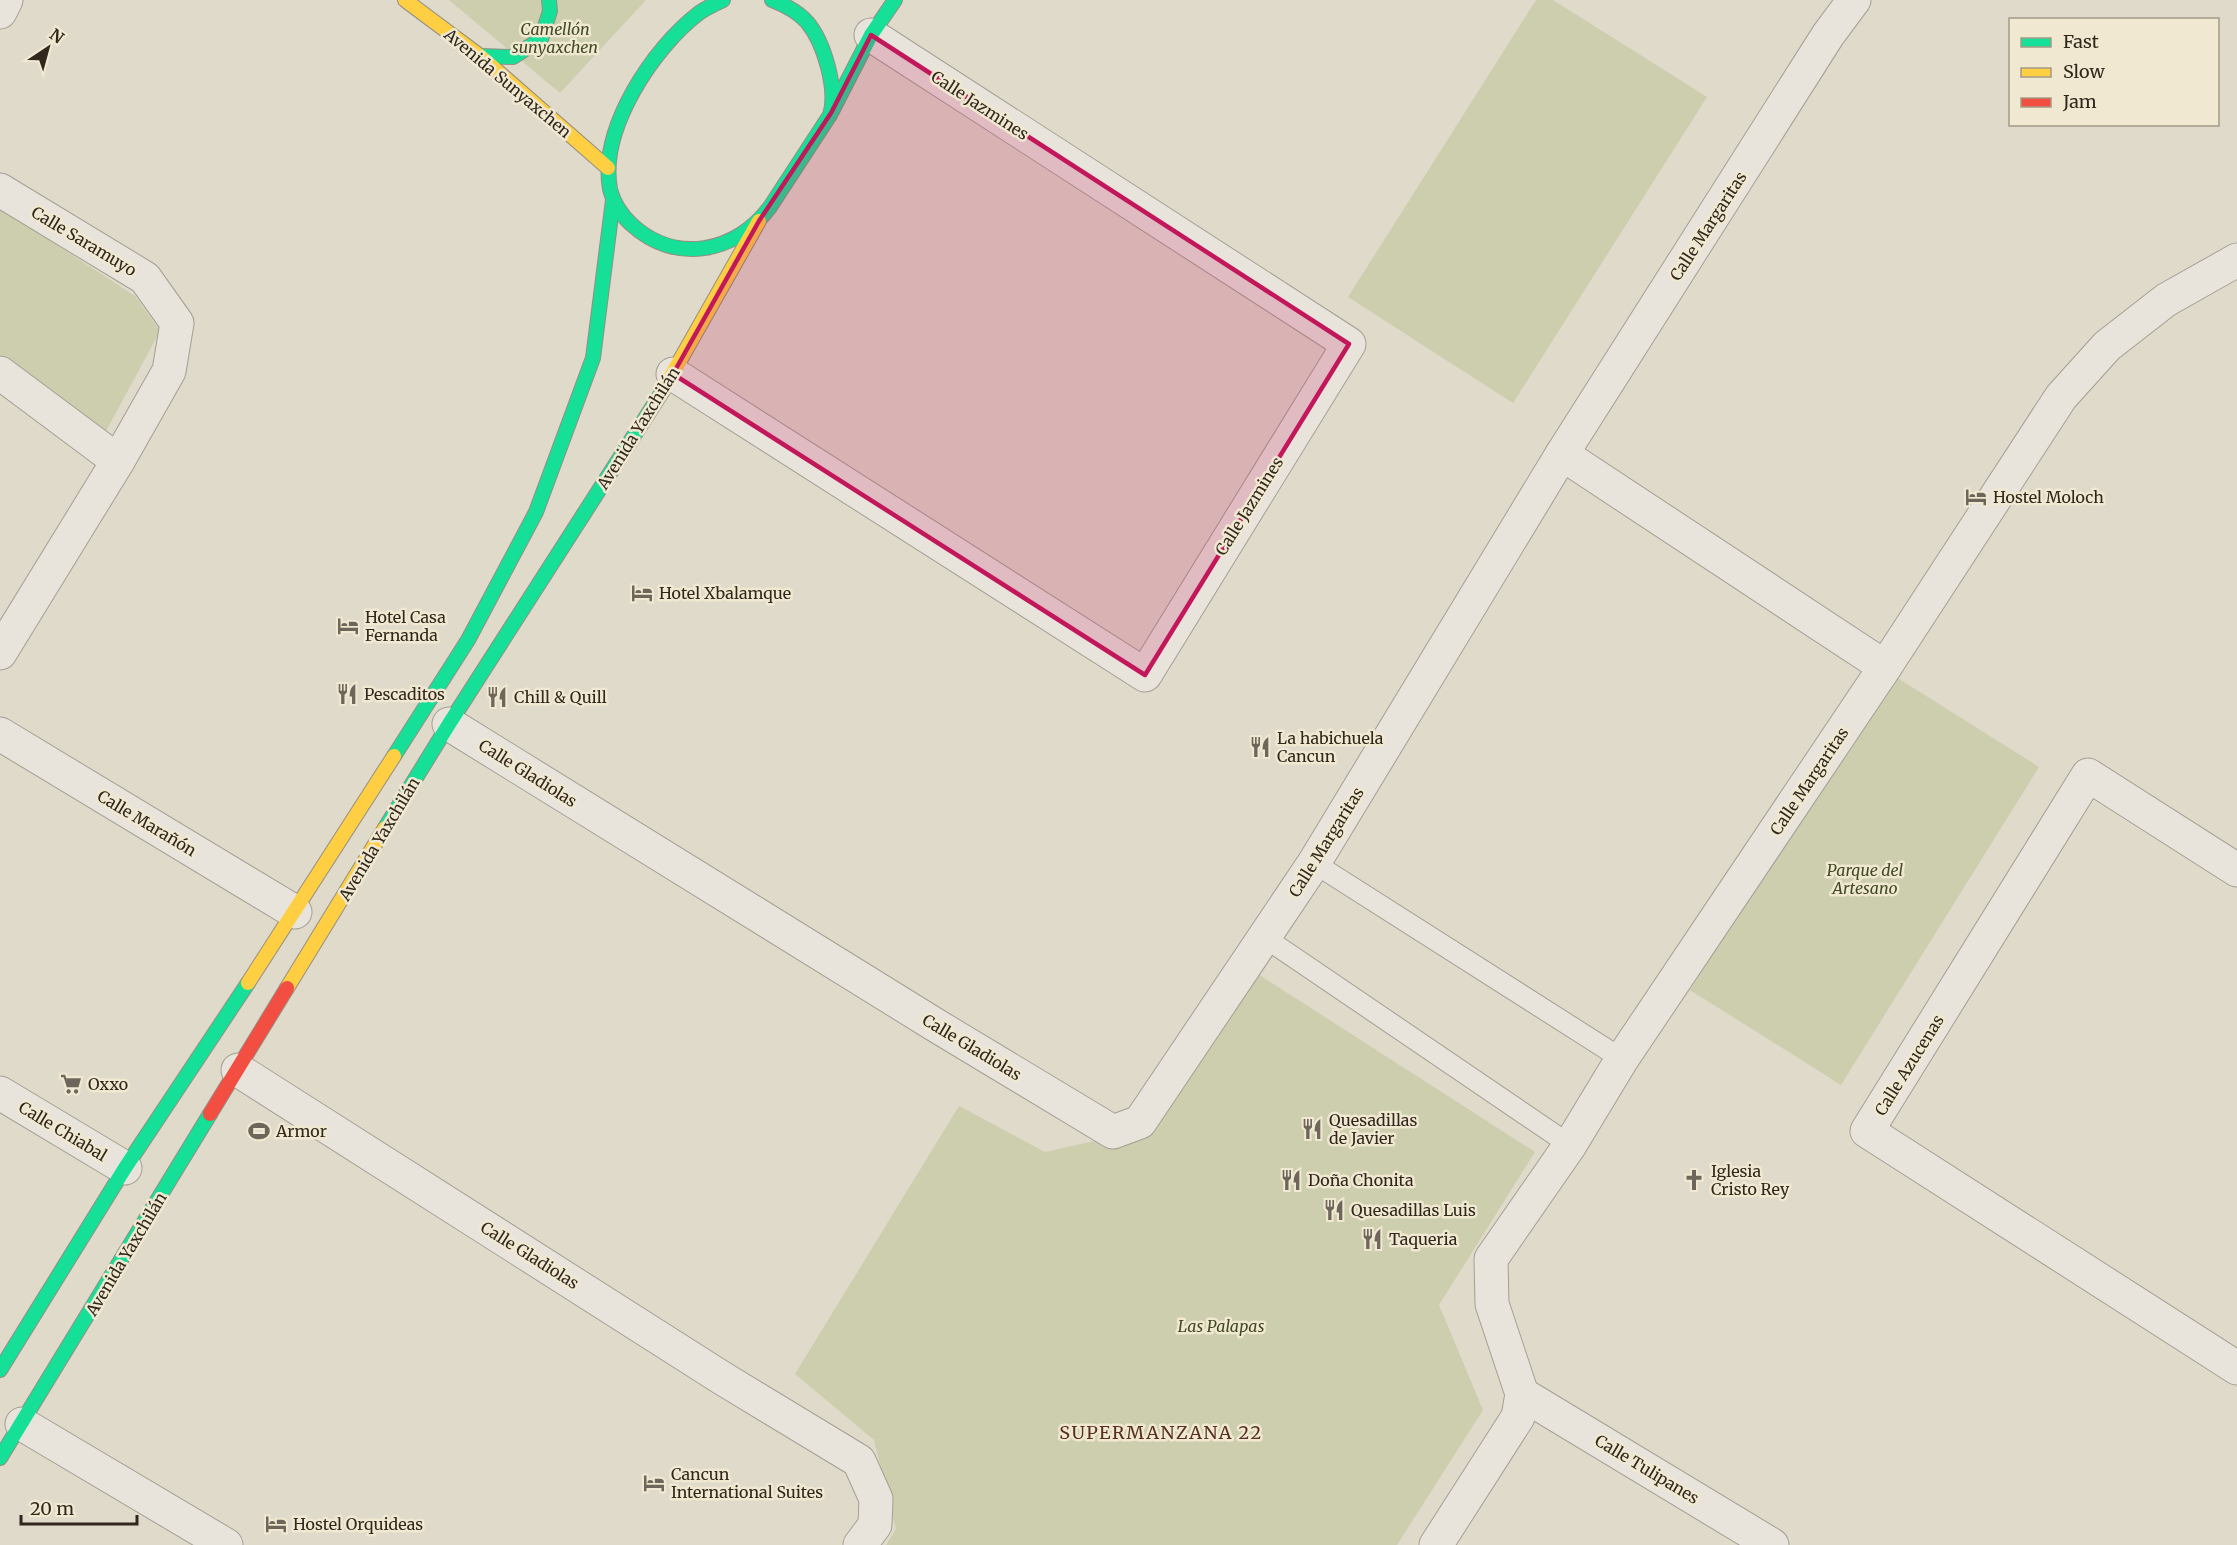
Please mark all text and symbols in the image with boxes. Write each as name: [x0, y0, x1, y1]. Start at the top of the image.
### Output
north arrow: [18, 18, 78, 78]
legend: [2009, 18, 2219, 126]
park label: Camellón sunyaxchen: [512, 19, 598, 57]
street label: Avenida Sunyaxchen: [440, 23, 576, 142]
text: N: [46, 24, 68, 48]
text: Fast: [2063, 30, 2099, 53]
text: Slow: [2063, 60, 2106, 83]
street label: Calle Jazmines: [928, 66, 1033, 144]
text: Jam: [2062, 90, 2097, 113]
street label: Calle Margaritas: [1665, 168, 1751, 284]
street label: Calle Saramuyo: [28, 202, 140, 280]
street label: Avenida Yaxchilán: [592, 363, 684, 494]
street label: Calle Jazmines: [1211, 453, 1287, 559]
hotel icon: Hostel Moloch: [1964, 485, 1988, 509]
place label: Hostel Moloch: [1993, 487, 2104, 507]
hotel icon: Hotel Xbalamque: [630, 581, 654, 605]
place label: Hotel Xbalamque: [659, 583, 791, 603]
place label: Hotel Casa Fernanda: [365, 607, 446, 645]
hotel icon: Hotel Casa Fernanda: [336, 614, 360, 638]
restaurant icon: Pescaditos: [335, 682, 359, 706]
place label: Pescaditos: [364, 684, 445, 704]
restaurant icon: Chill & Quill: [485, 685, 509, 709]
place label: Chill & Quill: [514, 687, 607, 707]
street label: Calle Margaritas: [1766, 723, 1853, 839]
place label: La habichuela Cancun: [1277, 728, 1384, 766]
street label: Calle Gladiolas: [475, 735, 581, 811]
restaurant icon: La habichuela Cancun: [1248, 735, 1272, 759]
street label: Avenida Yaxchilán: [334, 773, 424, 905]
street label: Calle Margaritas: [1284, 783, 1368, 901]
street label: Calle Marañón: [94, 786, 200, 861]
park label: Parque del Artesano: [1827, 860, 1903, 898]
street label: Calle Gladiolas: [919, 1010, 1025, 1084]
street label: Calle Azucenas: [1870, 1011, 1948, 1119]
supermarket icon: Oxxo: [59, 1072, 83, 1096]
place label: Oxxo: [88, 1074, 128, 1094]
street label: Calle Chiabal: [15, 1097, 111, 1165]
place label: Quesadillas de Javier: [1329, 1110, 1417, 1148]
restaurant icon: Quesadillas de Javier: [1300, 1117, 1324, 1141]
sports icon: Armor: [247, 1119, 271, 1143]
place label: Armor: [275, 1121, 327, 1141]
place label: Iglesia Cristo Rey: [1711, 1161, 1790, 1199]
restaurant icon: Doña Chonita: [1279, 1168, 1303, 1192]
church icon: Iglesia Cristo Rey: [1682, 1168, 1706, 1192]
place label: Doña Chonita: [1308, 1170, 1414, 1190]
street label: Avenida Yaxchilán: [81, 1188, 171, 1320]
restaurant icon: Quesadillas Luis: [1322, 1198, 1346, 1222]
place label: Quesadillas Luis: [1351, 1200, 1476, 1220]
street label: Calle Gladiolas: [477, 1217, 583, 1293]
restaurant icon: Taqueria: [1360, 1227, 1384, 1251]
place label: Taqueria: [1389, 1229, 1458, 1249]
park label: Las Palapas: [1178, 1316, 1265, 1336]
district label: SUPERMANZANA 22: [1059, 1421, 1263, 1444]
street label: Calle Tulipanes: [1591, 1430, 1703, 1508]
place label: Cancun International Suites: [671, 1464, 823, 1502]
hotel icon: Cancun International Suites: [642, 1471, 666, 1495]
scale bar: [21, 1488, 136, 1526]
text: 20 m: [30, 1497, 74, 1520]
hotel icon: Hostel Orquideas: [264, 1512, 288, 1536]
place label: Hostel Orquideas: [293, 1514, 423, 1534]

